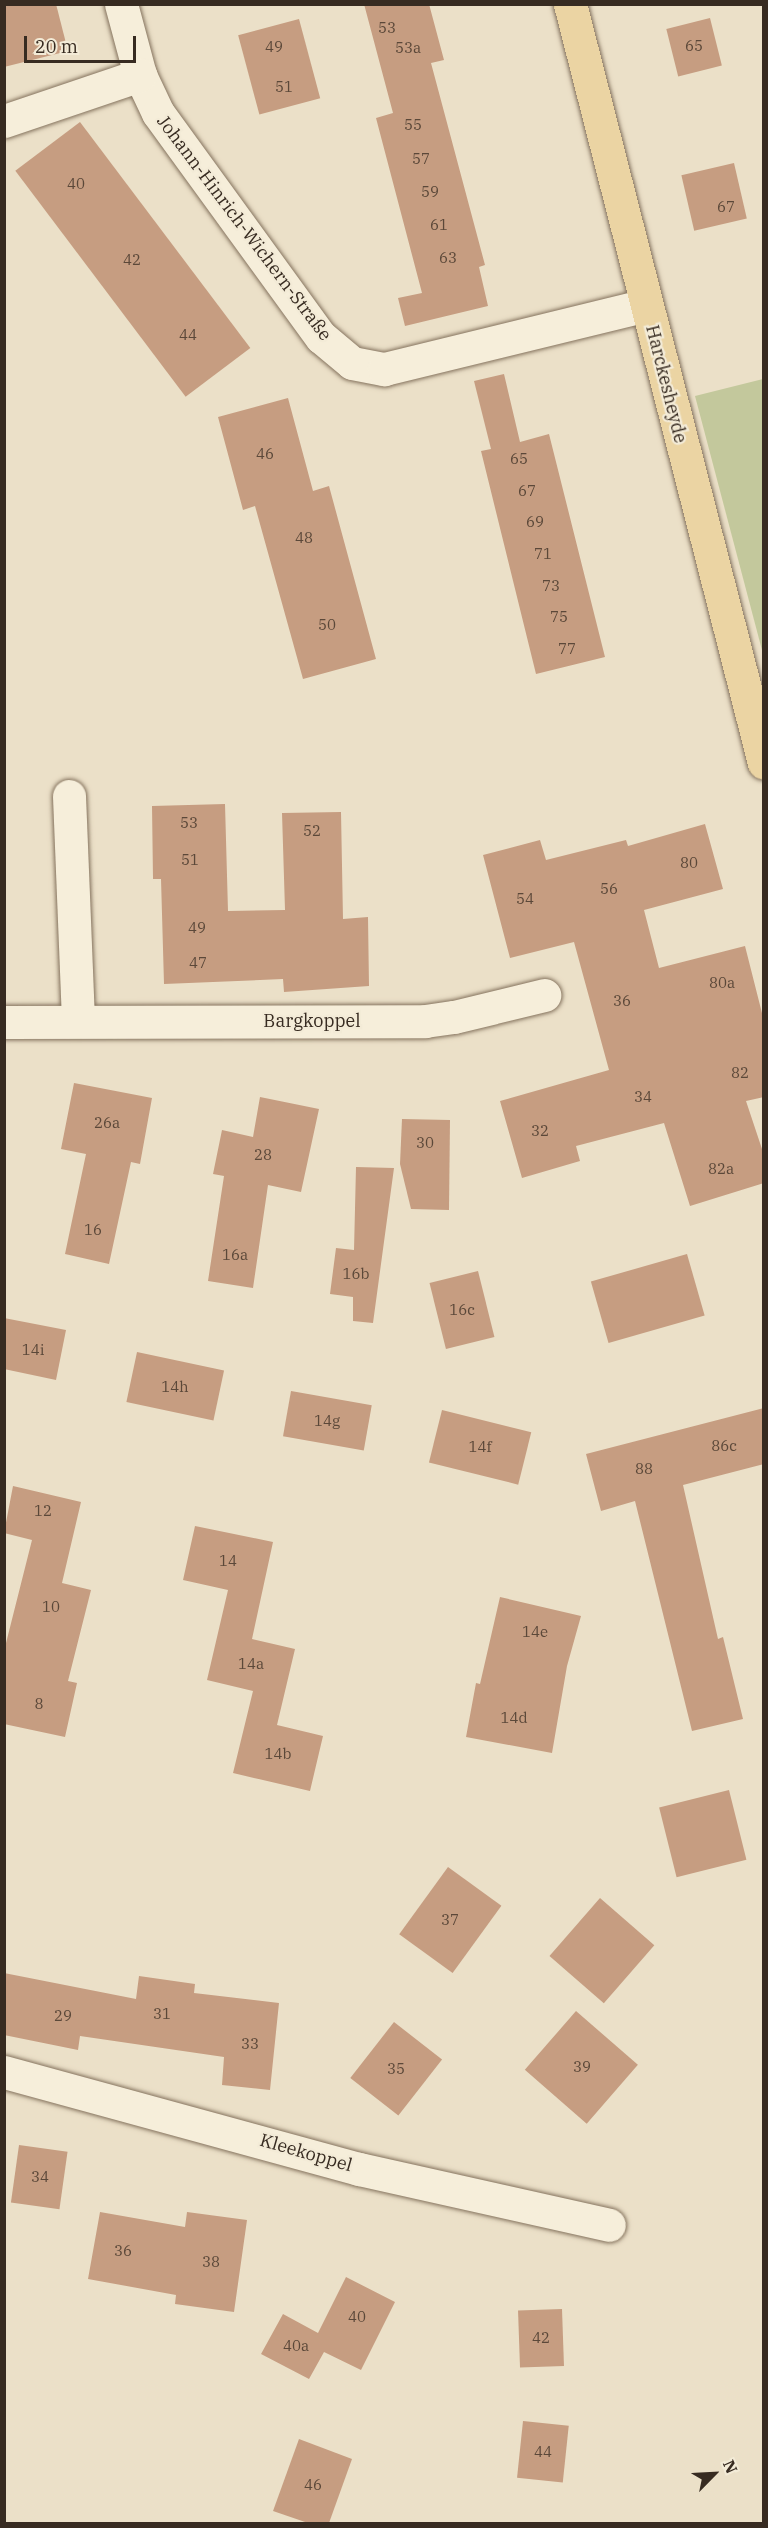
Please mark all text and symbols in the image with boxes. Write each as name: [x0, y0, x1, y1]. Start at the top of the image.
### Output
house number: 53: [378, 19, 396, 37]
scale bar: [27, 24, 140, 62]
text: 20 m: [35, 35, 78, 58]
house number: 65: [685, 37, 703, 55]
house number: 49: [265, 38, 283, 56]
house number: 53a: [395, 39, 421, 57]
house number: 51: [275, 78, 293, 96]
street label: Johann-Hinrich-Wichern-Straße: [152, 111, 336, 345]
house number: 55: [404, 116, 422, 134]
house number: 57: [412, 150, 430, 168]
house number: 40: [67, 175, 85, 193]
house number: 59: [421, 183, 439, 201]
house number: 67: [717, 198, 735, 216]
house number: 61: [430, 216, 448, 234]
house number: 63: [439, 249, 457, 267]
house number: 42: [123, 251, 141, 269]
street label: Harckesheyde: [641, 323, 691, 445]
house number: 44: [179, 326, 197, 344]
house number: 46: [256, 445, 274, 463]
house number: 65: [510, 450, 528, 468]
house number: 67: [518, 482, 536, 500]
house number: 69: [526, 513, 544, 531]
house number: 48: [295, 529, 313, 547]
house number: 71: [534, 545, 552, 563]
house number: 73: [542, 577, 560, 595]
house number: 75: [550, 608, 568, 626]
house number: 50: [318, 616, 336, 634]
house number: 77: [558, 640, 576, 658]
house number: 53: [180, 814, 198, 832]
house number: 52: [303, 822, 321, 840]
house number: 51: [181, 851, 199, 869]
house number: 80: [680, 854, 698, 872]
house number: 56: [600, 880, 618, 898]
house number: 54: [516, 890, 534, 908]
house number: 49: [188, 919, 206, 937]
house number: 47: [189, 954, 207, 972]
house number: 80a: [709, 974, 735, 992]
house number: 36: [613, 992, 631, 1010]
street label: Bargkoppel: [263, 1010, 361, 1032]
house number: 82: [731, 1064, 749, 1082]
house number: 34: [634, 1088, 652, 1106]
house number: 26a: [94, 1114, 120, 1132]
house number: 32: [531, 1122, 549, 1140]
house number: 30: [416, 1134, 434, 1152]
house number: 28: [254, 1146, 272, 1164]
house number: 82a: [708, 1160, 734, 1178]
house number: 16: [84, 1221, 102, 1239]
house number: 16a: [222, 1246, 248, 1264]
house number: 16b: [343, 1265, 369, 1283]
house number: 16c: [449, 1301, 475, 1319]
house number: 14i: [22, 1341, 44, 1359]
house number: 14h: [161, 1378, 189, 1396]
house number: 14g: [314, 1412, 340, 1430]
house number: 86c: [711, 1437, 737, 1455]
house number: 14f: [468, 1438, 492, 1456]
house number: 88: [635, 1460, 653, 1478]
house number: 12: [34, 1502, 52, 1520]
house number: 14: [219, 1552, 237, 1570]
house number: 10: [42, 1598, 60, 1616]
house number: 14e: [522, 1623, 548, 1641]
house number: 14a: [238, 1655, 264, 1673]
house number: 8: [35, 1695, 43, 1713]
house number: 14d: [500, 1709, 528, 1727]
house number: 14b: [265, 1745, 291, 1763]
house number: 37: [441, 1911, 459, 1929]
house number: 31: [153, 2005, 171, 2023]
house number: 29: [54, 2007, 72, 2025]
house number: 33: [241, 2035, 259, 2053]
house number: 39: [573, 2058, 591, 2076]
house number: 35: [387, 2060, 405, 2078]
street label: Kleekoppel: [257, 2130, 355, 2176]
house number: 34: [31, 2168, 49, 2186]
house number: 36: [114, 2242, 132, 2260]
house number: 38: [202, 2253, 220, 2271]
house number: 40: [348, 2308, 366, 2326]
house number: 42: [532, 2329, 550, 2347]
house number: 40a: [283, 2337, 309, 2355]
house number: 44: [534, 2443, 552, 2461]
north arrow: [684, 2444, 744, 2504]
text: N: [719, 2457, 742, 2477]
house number: 46: [304, 2476, 322, 2494]

